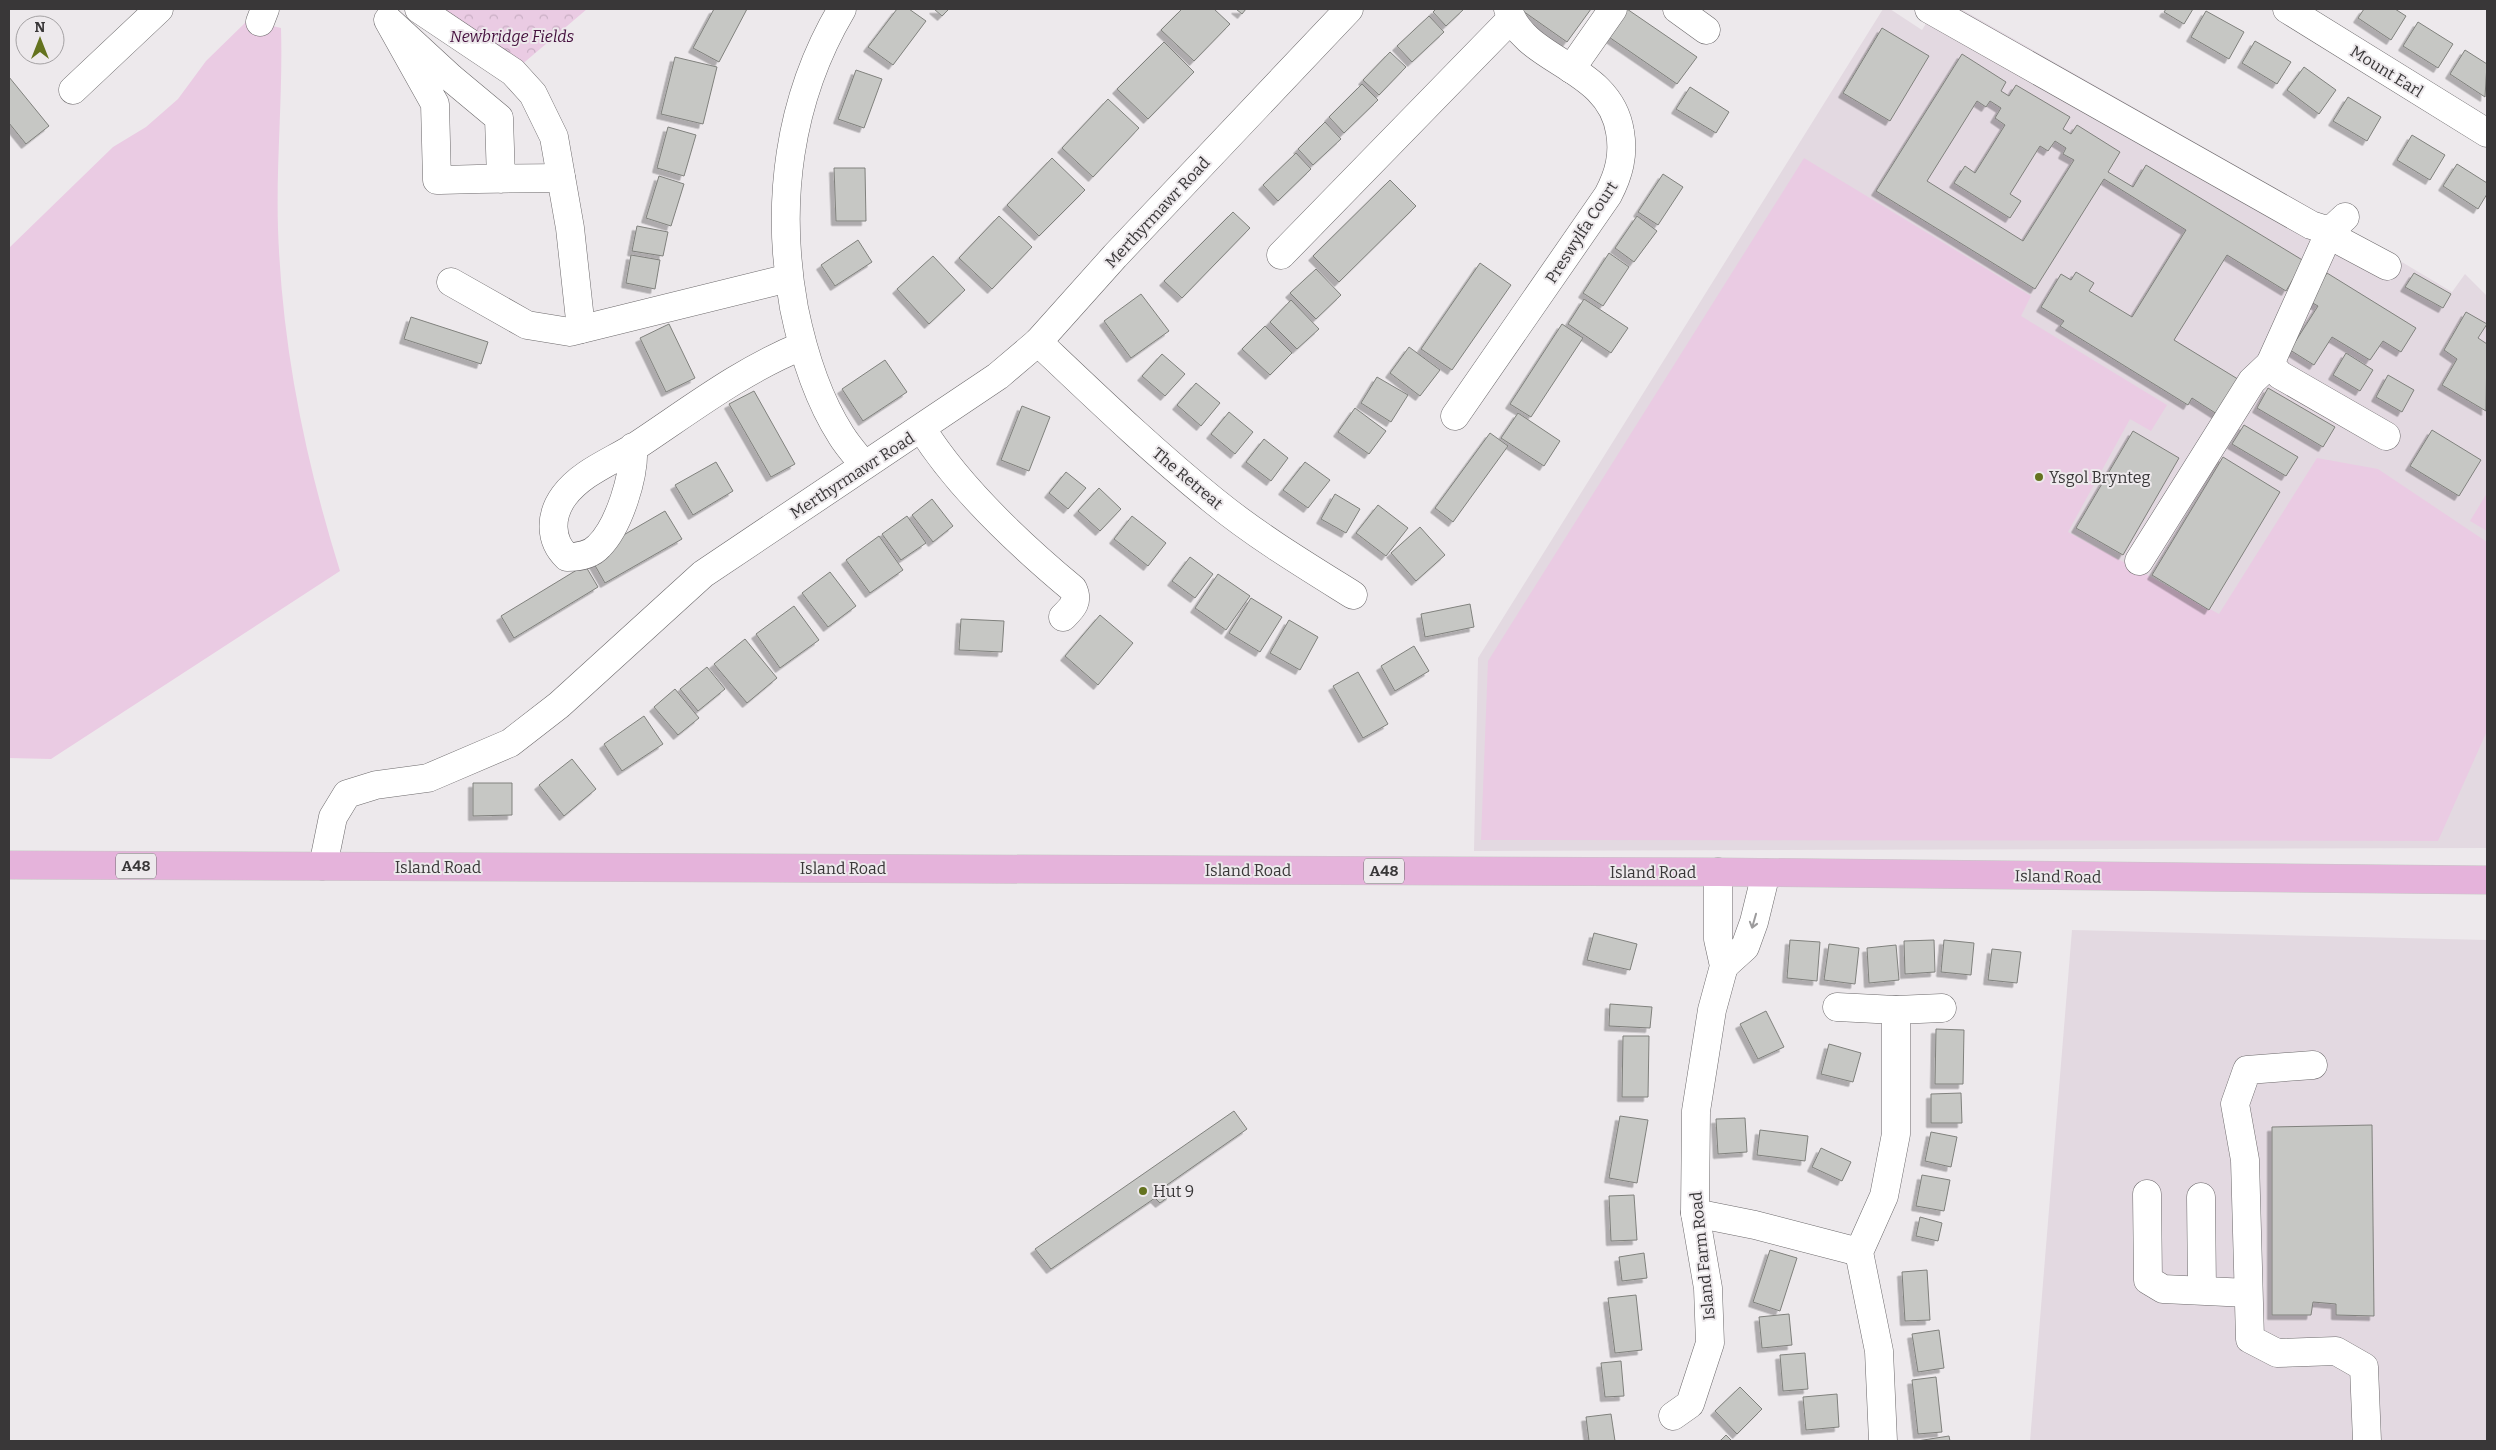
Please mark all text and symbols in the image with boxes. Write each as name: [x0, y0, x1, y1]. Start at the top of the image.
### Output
north arrow: [15, 15, 65, 65]
text: N: [35, 19, 46, 36]
park label: Newbridge Fields: [450, 27, 575, 46]
street label: Mount Earl: [2347, 42, 2427, 101]
street label: Merthyrmawr Road: [1101, 153, 1214, 272]
street label: Preswylfa Court: [1541, 178, 1622, 287]
street label: Merthyrmawr Road: [787, 428, 918, 523]
street label: The Retreat: [1149, 444, 1227, 513]
place label: Ysgol Brynteg: [2049, 468, 2151, 487]
marker: Ysgol Brynteg: [2033, 471, 2045, 483]
road number: A48: [116, 854, 156, 878]
street label: Island Road: [395, 858, 482, 877]
road number: A48: [1364, 858, 1404, 884]
street label: Island Road: [800, 859, 887, 878]
street label: Island Road: [1205, 861, 1292, 880]
street label: Island Road: [1610, 863, 1697, 882]
street label: Island Road: [2015, 866, 2102, 887]
one-way arrow: [1749, 912, 1758, 928]
place label: Hut 9: [1153, 1182, 1194, 1201]
marker: Hut 9: [1137, 1185, 1149, 1197]
street label: Island Farm Road: [1686, 1190, 1719, 1321]

